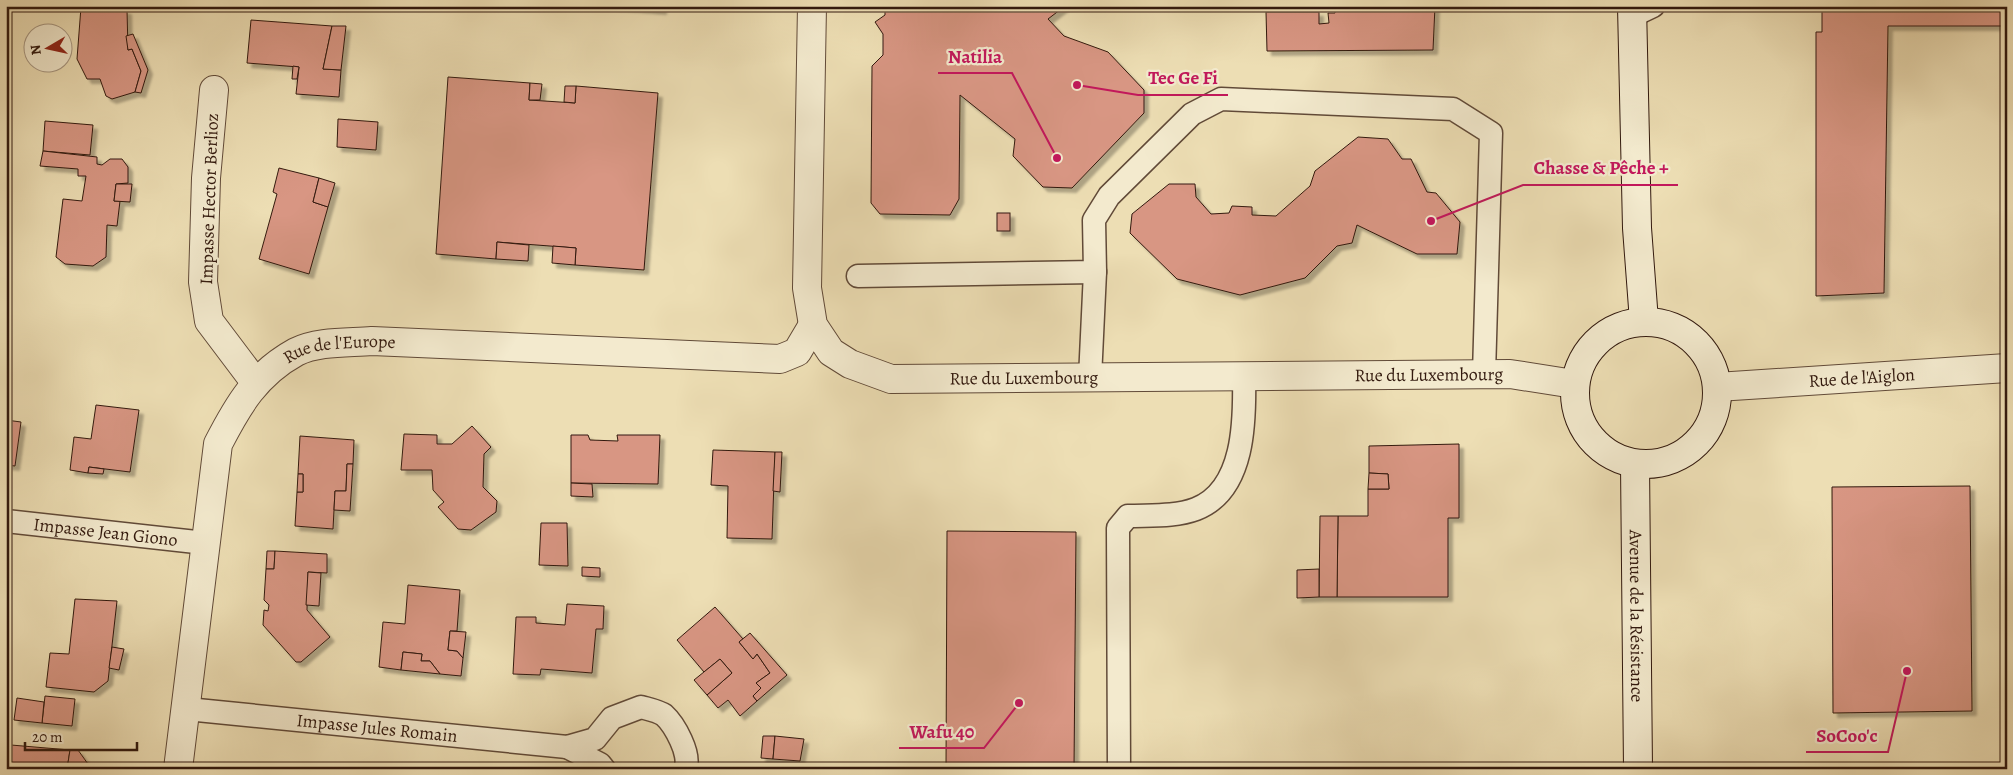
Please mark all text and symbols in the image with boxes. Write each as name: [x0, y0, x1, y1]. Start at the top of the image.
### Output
north arrow: [22, 22, 72, 72]
callout: Natilia: [938, 39, 1012, 73]
text: N: [25, 43, 46, 56]
text: Natilia: [948, 44, 1003, 70]
callout: Tec Ge Fi: [1138, 61, 1228, 95]
text: Tec Ge Fi: [1148, 65, 1218, 91]
street label: Impasse Hector Berlioz: [194, 113, 224, 285]
callout: Chasse & Pêche +: [1523, 151, 1678, 185]
text: Chasse & Pêche +: [1533, 155, 1669, 181]
street label: Rue de l'Europe: [278, 329, 396, 369]
street label: Rue du Luxembourg: [1354, 362, 1503, 387]
street label: Rue de l'Aiglon: [1808, 362, 1916, 393]
street label: Rue du Luxembourg: [949, 365, 1098, 391]
street label: Impasse Jean Giono: [32, 512, 179, 552]
street label: Avenue de la Résistance: [1624, 529, 1649, 702]
street label: Impasse Jules Romain: [295, 708, 459, 748]
callout: Wafu 40: [899, 714, 984, 748]
callout: SoCoo'c: [1806, 718, 1888, 752]
text: Wafu 40: [909, 719, 975, 745]
scale bar: [25, 720, 138, 752]
text: SoCoo'c: [1816, 723, 1878, 749]
text: 20 m: [32, 727, 63, 747]

